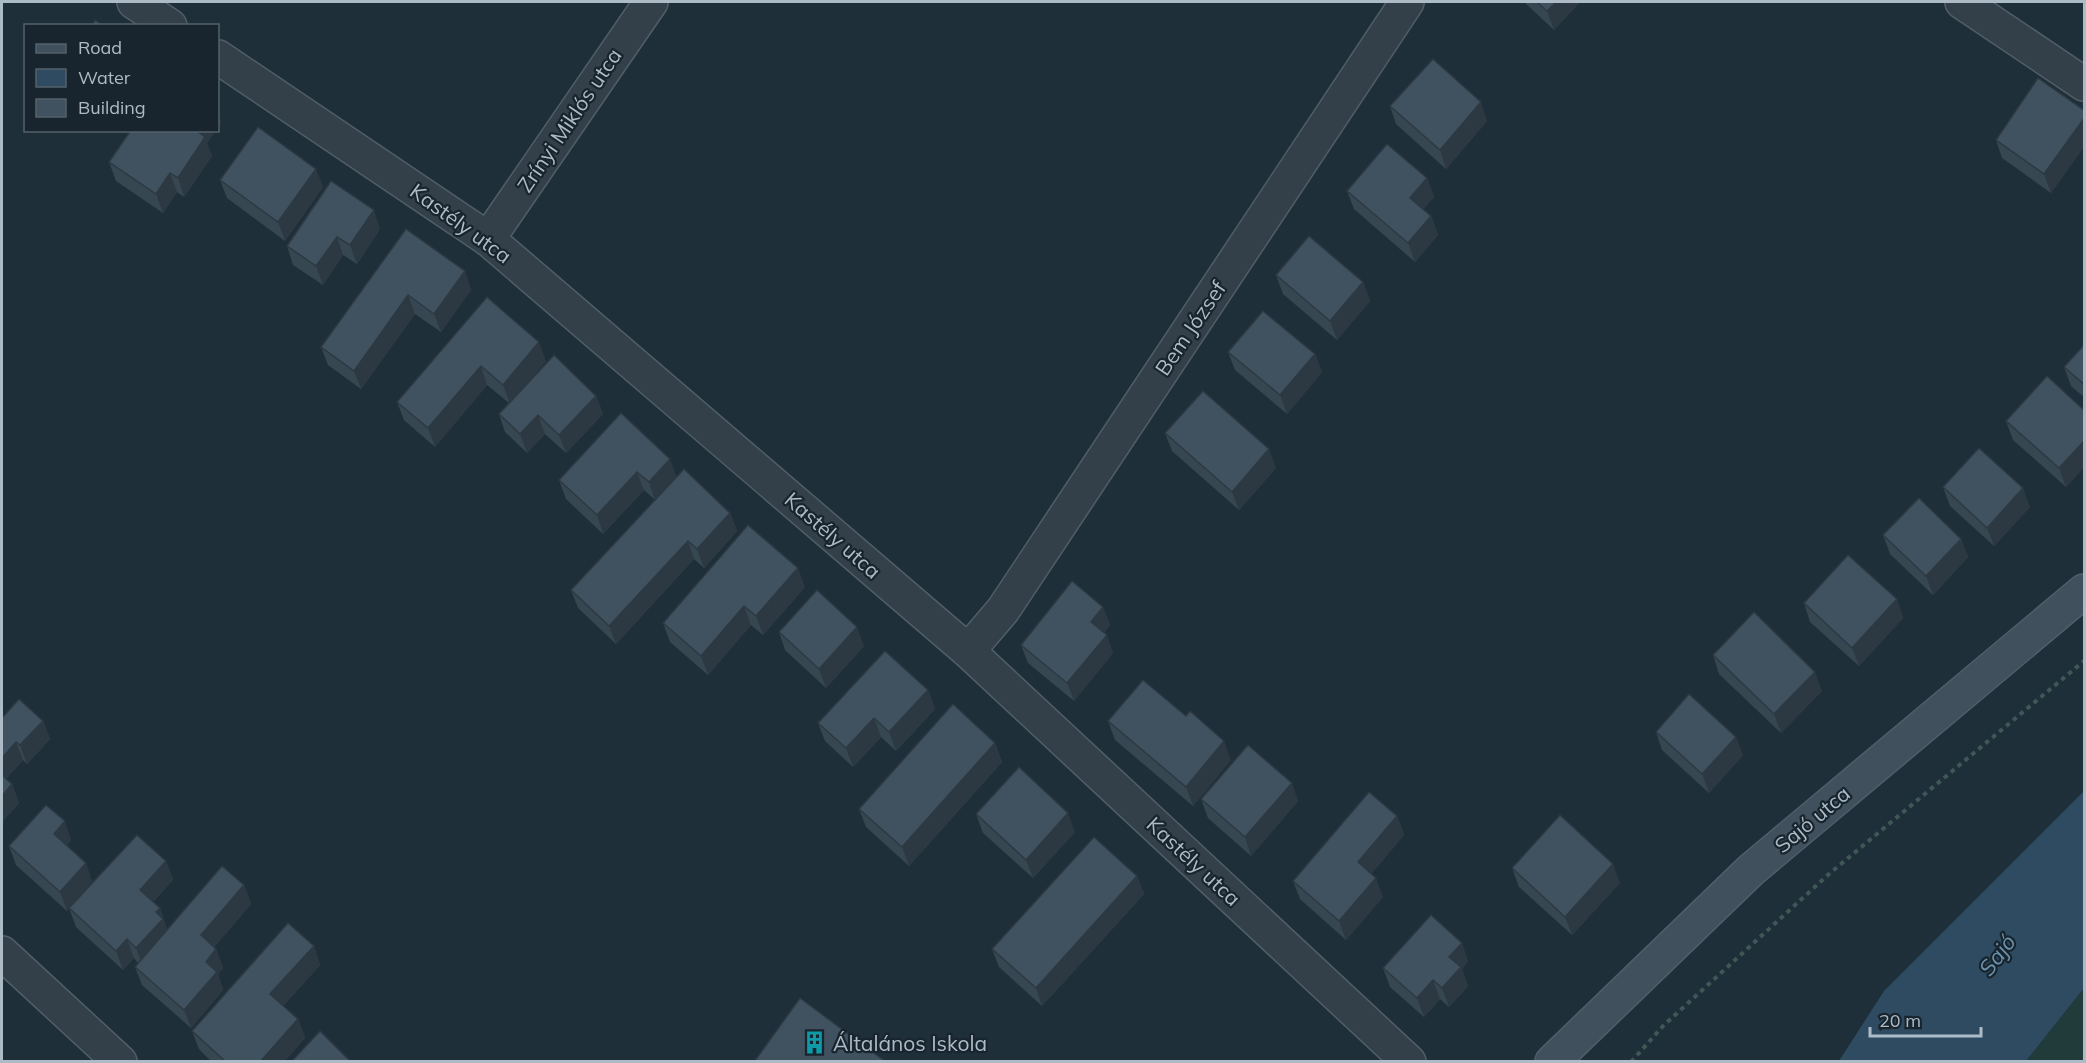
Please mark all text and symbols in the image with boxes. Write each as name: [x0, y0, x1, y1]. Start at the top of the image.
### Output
legend: [24, 24, 219, 132]
text: Road: [78, 36, 122, 59]
street label: Zrínyi Miklós utca: [511, 43, 627, 197]
text: Water: [78, 66, 131, 89]
text: Building: [78, 96, 146, 119]
street label: Kastély utca: [405, 178, 517, 268]
street label: Bem József: [1149, 275, 1232, 380]
street label: Kastély utca: [780, 486, 886, 584]
street label: Sajó utca: [1769, 780, 1855, 858]
street label: Kastély utca: [1142, 811, 1246, 911]
water label: Sajó: [1972, 929, 2022, 981]
scale bar: [1870, 1000, 1981, 1038]
text: 20 m: [1879, 1009, 1921, 1032]
building icon: Általános Iskola: [802, 1030, 828, 1056]
place label: Általános Iskola: [833, 1030, 987, 1056]

